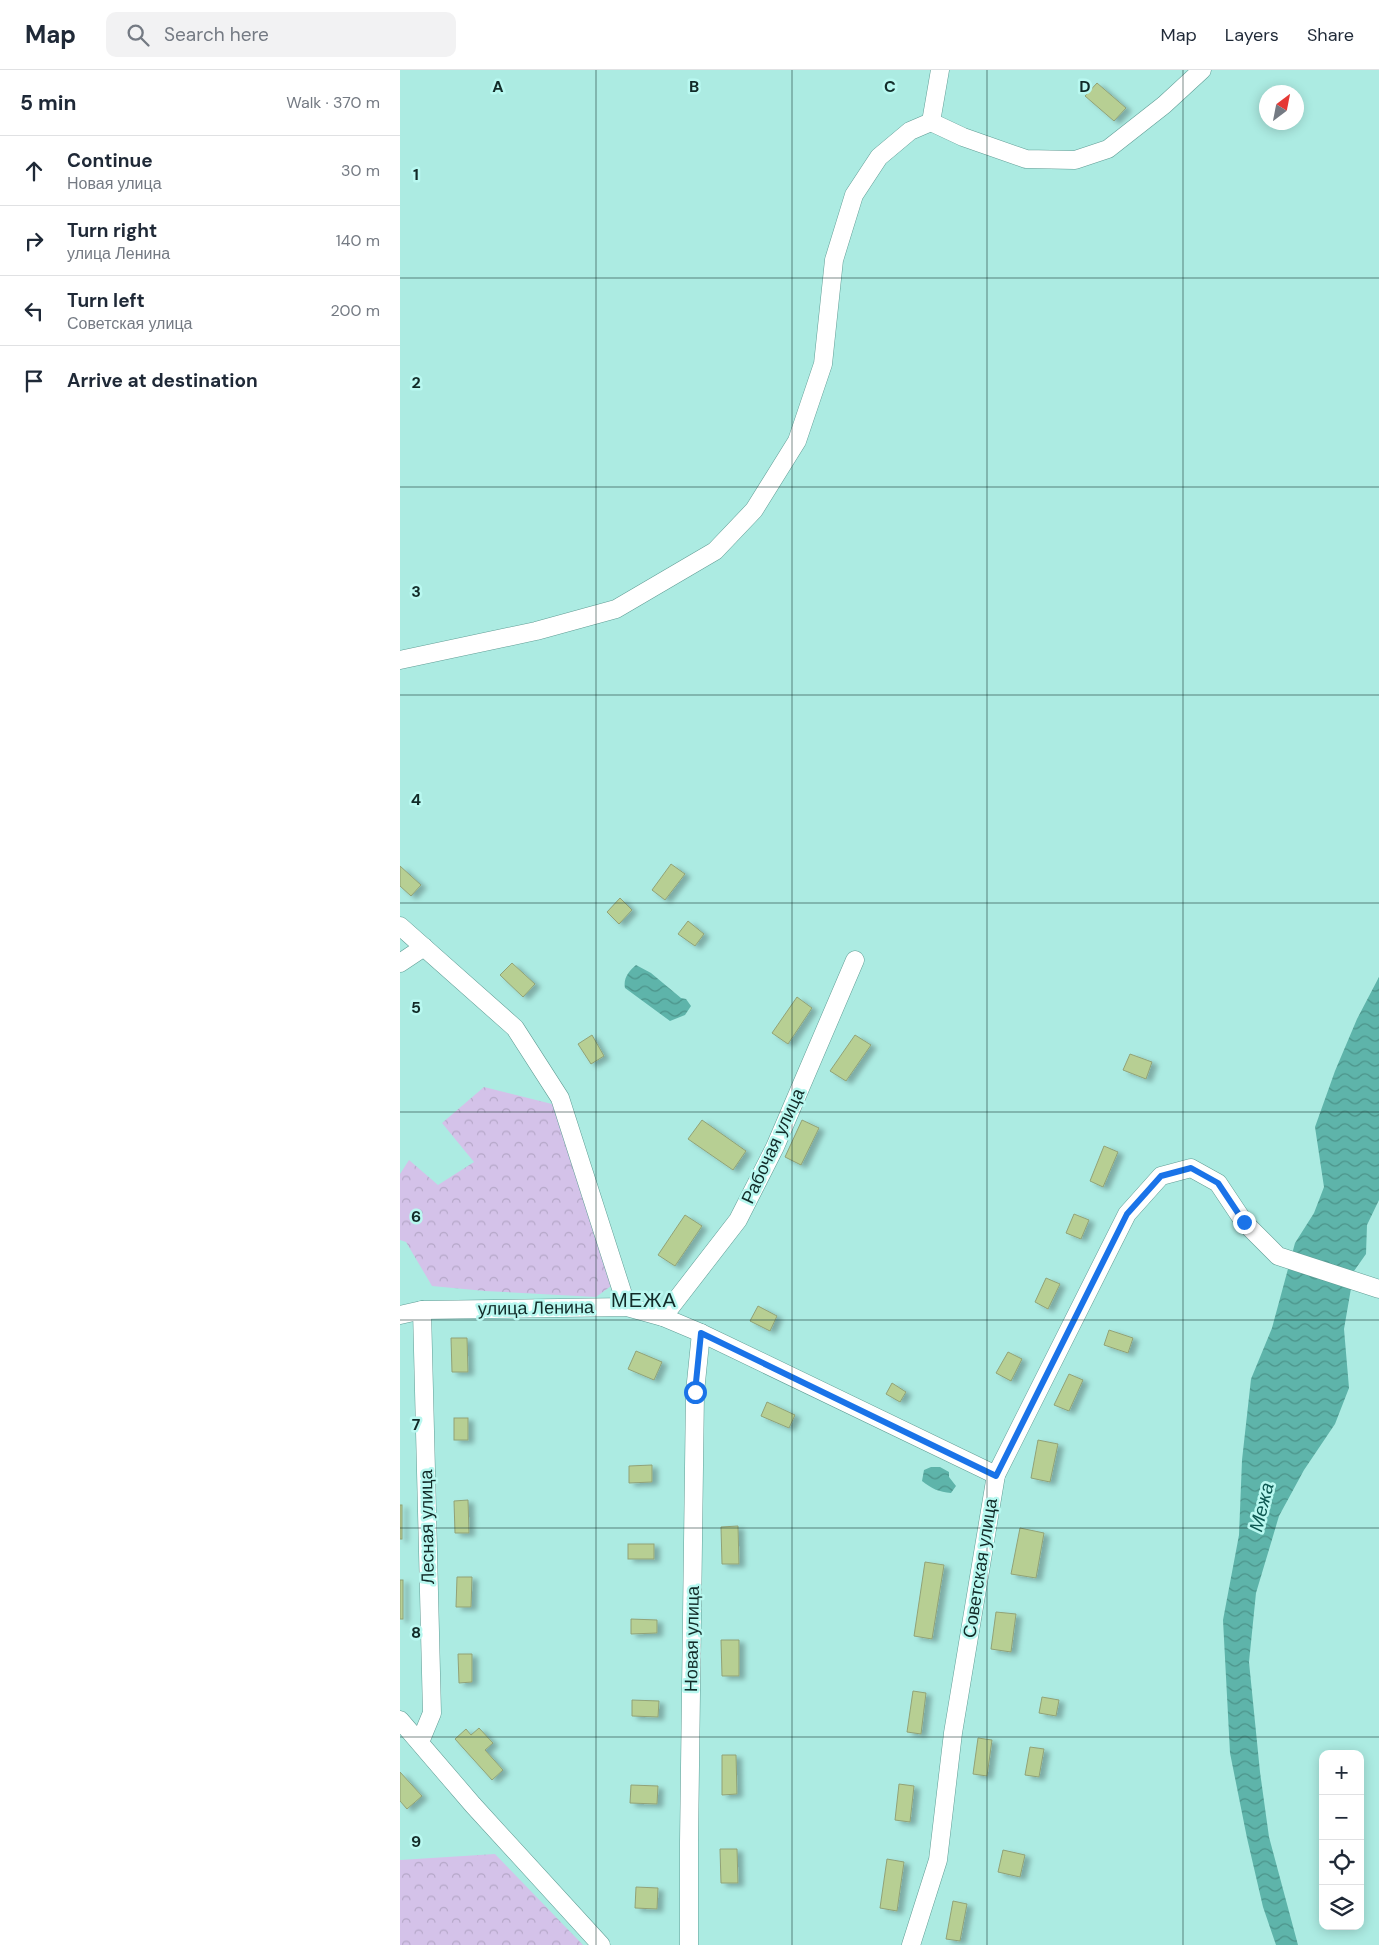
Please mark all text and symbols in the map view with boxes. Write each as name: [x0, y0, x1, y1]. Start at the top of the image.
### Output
search box: [106, 12, 456, 57]
text: Map: [25, 19, 76, 50]
icon: search: [124, 21, 152, 49]
text: Search here: [164, 22, 269, 47]
text: Map: [1161, 23, 1197, 47]
text: Layers: [1225, 23, 1279, 47]
text: Share: [1307, 23, 1354, 47]
text: A: [492, 76, 504, 97]
text: B: [689, 76, 699, 97]
text: C: [884, 76, 896, 97]
text: D: [1079, 76, 1091, 97]
north arrow: [1259, 85, 1304, 130]
text: 5 min: [20, 89, 76, 117]
text: Walk · 370 m: [286, 92, 380, 113]
text: Continue: [67, 148, 153, 173]
icon: ahead: [20, 157, 48, 185]
text: 30 m: [341, 160, 380, 181]
text: 1: [413, 164, 419, 185]
text: Новая улица: [67, 173, 162, 194]
text: Turn right: [67, 218, 157, 243]
icon: right: [20, 227, 48, 255]
text: 140 m: [336, 230, 380, 251]
text: улица Ленина: [67, 243, 170, 264]
text: Turn left: [67, 288, 145, 313]
icon: left: [20, 297, 48, 325]
text: 200 m: [331, 300, 380, 321]
text: Советская улица: [67, 313, 192, 334]
icon: arrive: [20, 367, 48, 395]
text: Arrive at destination: [67, 368, 258, 393]
text: 2: [411, 372, 421, 393]
text: 3: [411, 581, 421, 602]
text: 4: [411, 789, 421, 810]
text: 5: [411, 997, 421, 1018]
street label: Рабочая улица: [736, 1084, 811, 1208]
text: 6: [411, 1206, 421, 1227]
route end: [1233, 1211, 1256, 1234]
district label: МЕЖА: [611, 1287, 677, 1313]
street label: улица Ленина: [478, 1295, 595, 1321]
route start: [684, 1381, 707, 1404]
text: 7: [412, 1414, 421, 1435]
street label: Лесная улица: [414, 1468, 440, 1585]
water label: Межа: [1243, 1480, 1280, 1534]
street label: Советская улица: [957, 1495, 1003, 1640]
street label: Новая улица: [679, 1585, 705, 1692]
text: 8: [411, 1622, 421, 1643]
map controls: [1319, 1750, 1364, 1930]
button: +: [1319, 1750, 1364, 1795]
button: −: [1319, 1795, 1364, 1840]
text: 9: [411, 1831, 421, 1852]
button: locate: [1319, 1840, 1364, 1885]
button: layers: [1319, 1885, 1364, 1930]

